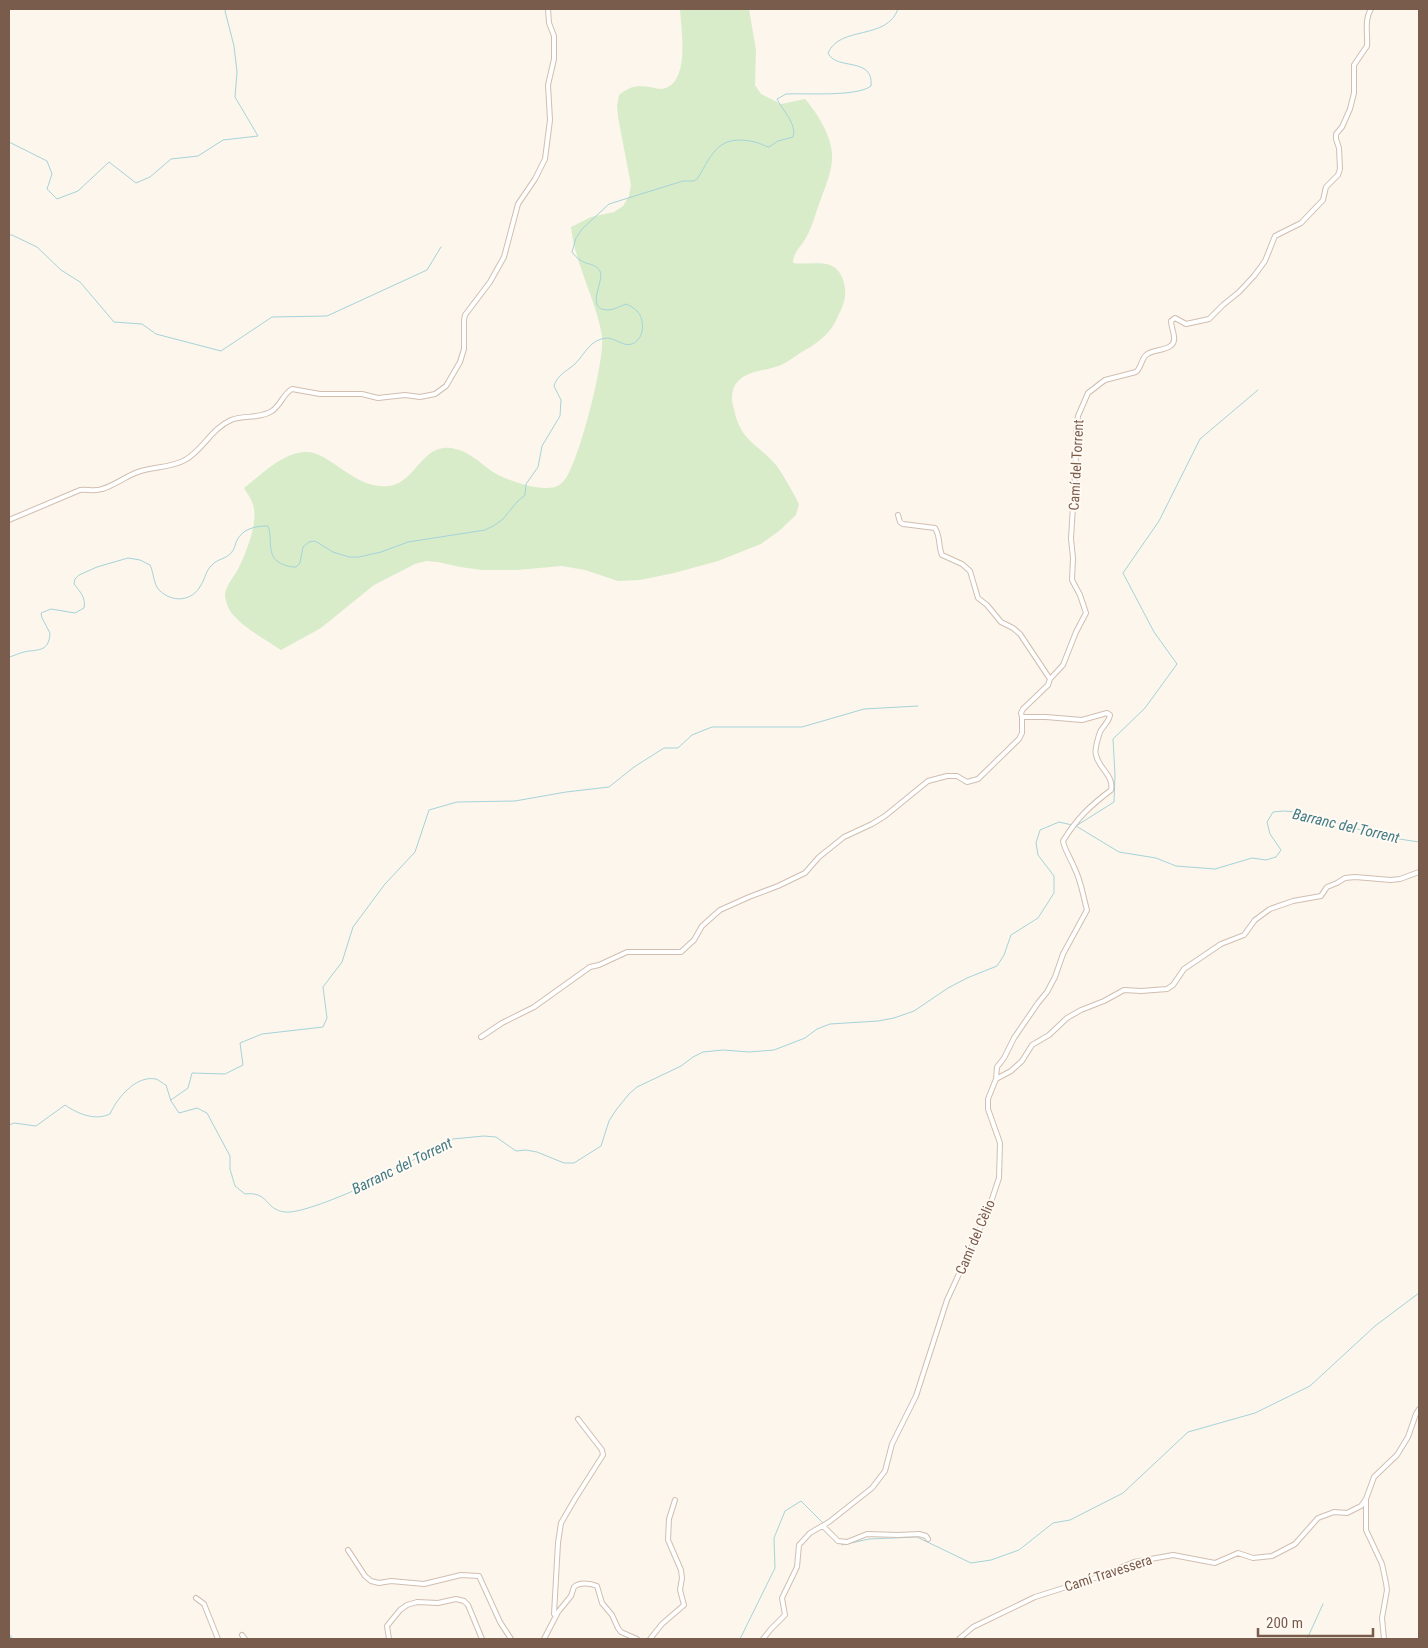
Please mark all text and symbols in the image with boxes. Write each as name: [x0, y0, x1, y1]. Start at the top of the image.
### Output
street label: Camí del Torrent: [1066, 419, 1086, 511]
water label: Barranc del Torrent: [1291, 805, 1402, 847]
water label: Barranc del Torrent: [349, 1134, 456, 1198]
street label: Camí del Cèlio: [952, 1197, 998, 1277]
street label: Camí Travessera: [1062, 1551, 1154, 1595]
scale bar: [1258, 1606, 1373, 1638]
text: 200 m: [1266, 1614, 1303, 1632]

